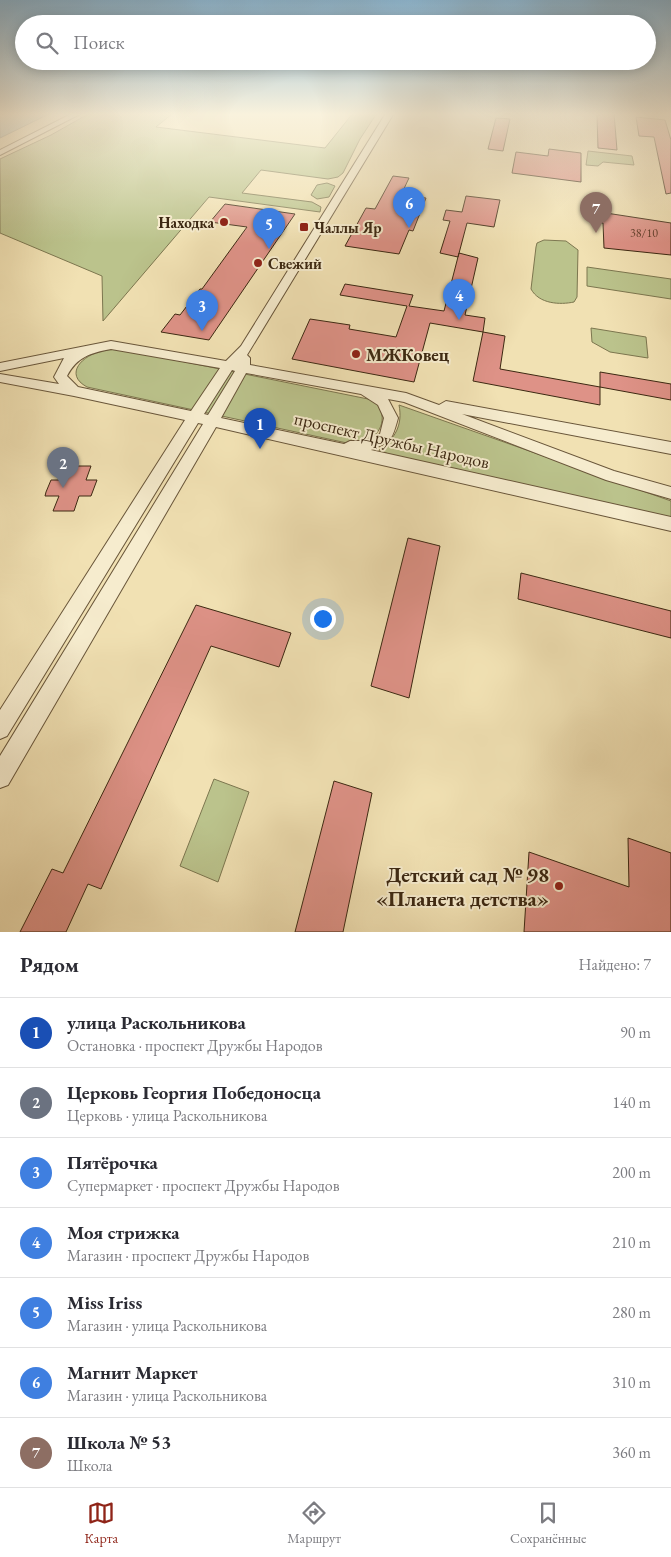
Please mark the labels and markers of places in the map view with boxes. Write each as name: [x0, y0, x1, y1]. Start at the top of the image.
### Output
pin: 6: [393, 187, 425, 228]
pin: 7: [580, 192, 612, 233]
pin: 5: [253, 208, 285, 249]
place label: Находка: [159, 213, 214, 232]
marker: Находка: [218, 216, 230, 228]
place label: Чаллы Яр: [314, 218, 381, 237]
marker: Чаллы Яр: [298, 221, 310, 233]
place label: Свежий: [268, 254, 322, 273]
marker: Свежий: [252, 257, 264, 269]
pin: 4: [443, 279, 475, 320]
pin: 3: [186, 290, 218, 331]
place label: МЖКовец: [366, 343, 450, 366]
marker: МЖКовец: [350, 348, 362, 360]
pin: 1: [244, 408, 276, 449]
pin: 2: [47, 447, 79, 488]
place label: Детский сад № 98 «Планета детства»: [376, 861, 549, 912]
marker: Детский сад № 98 «Планета детства»: [553, 880, 565, 892]

